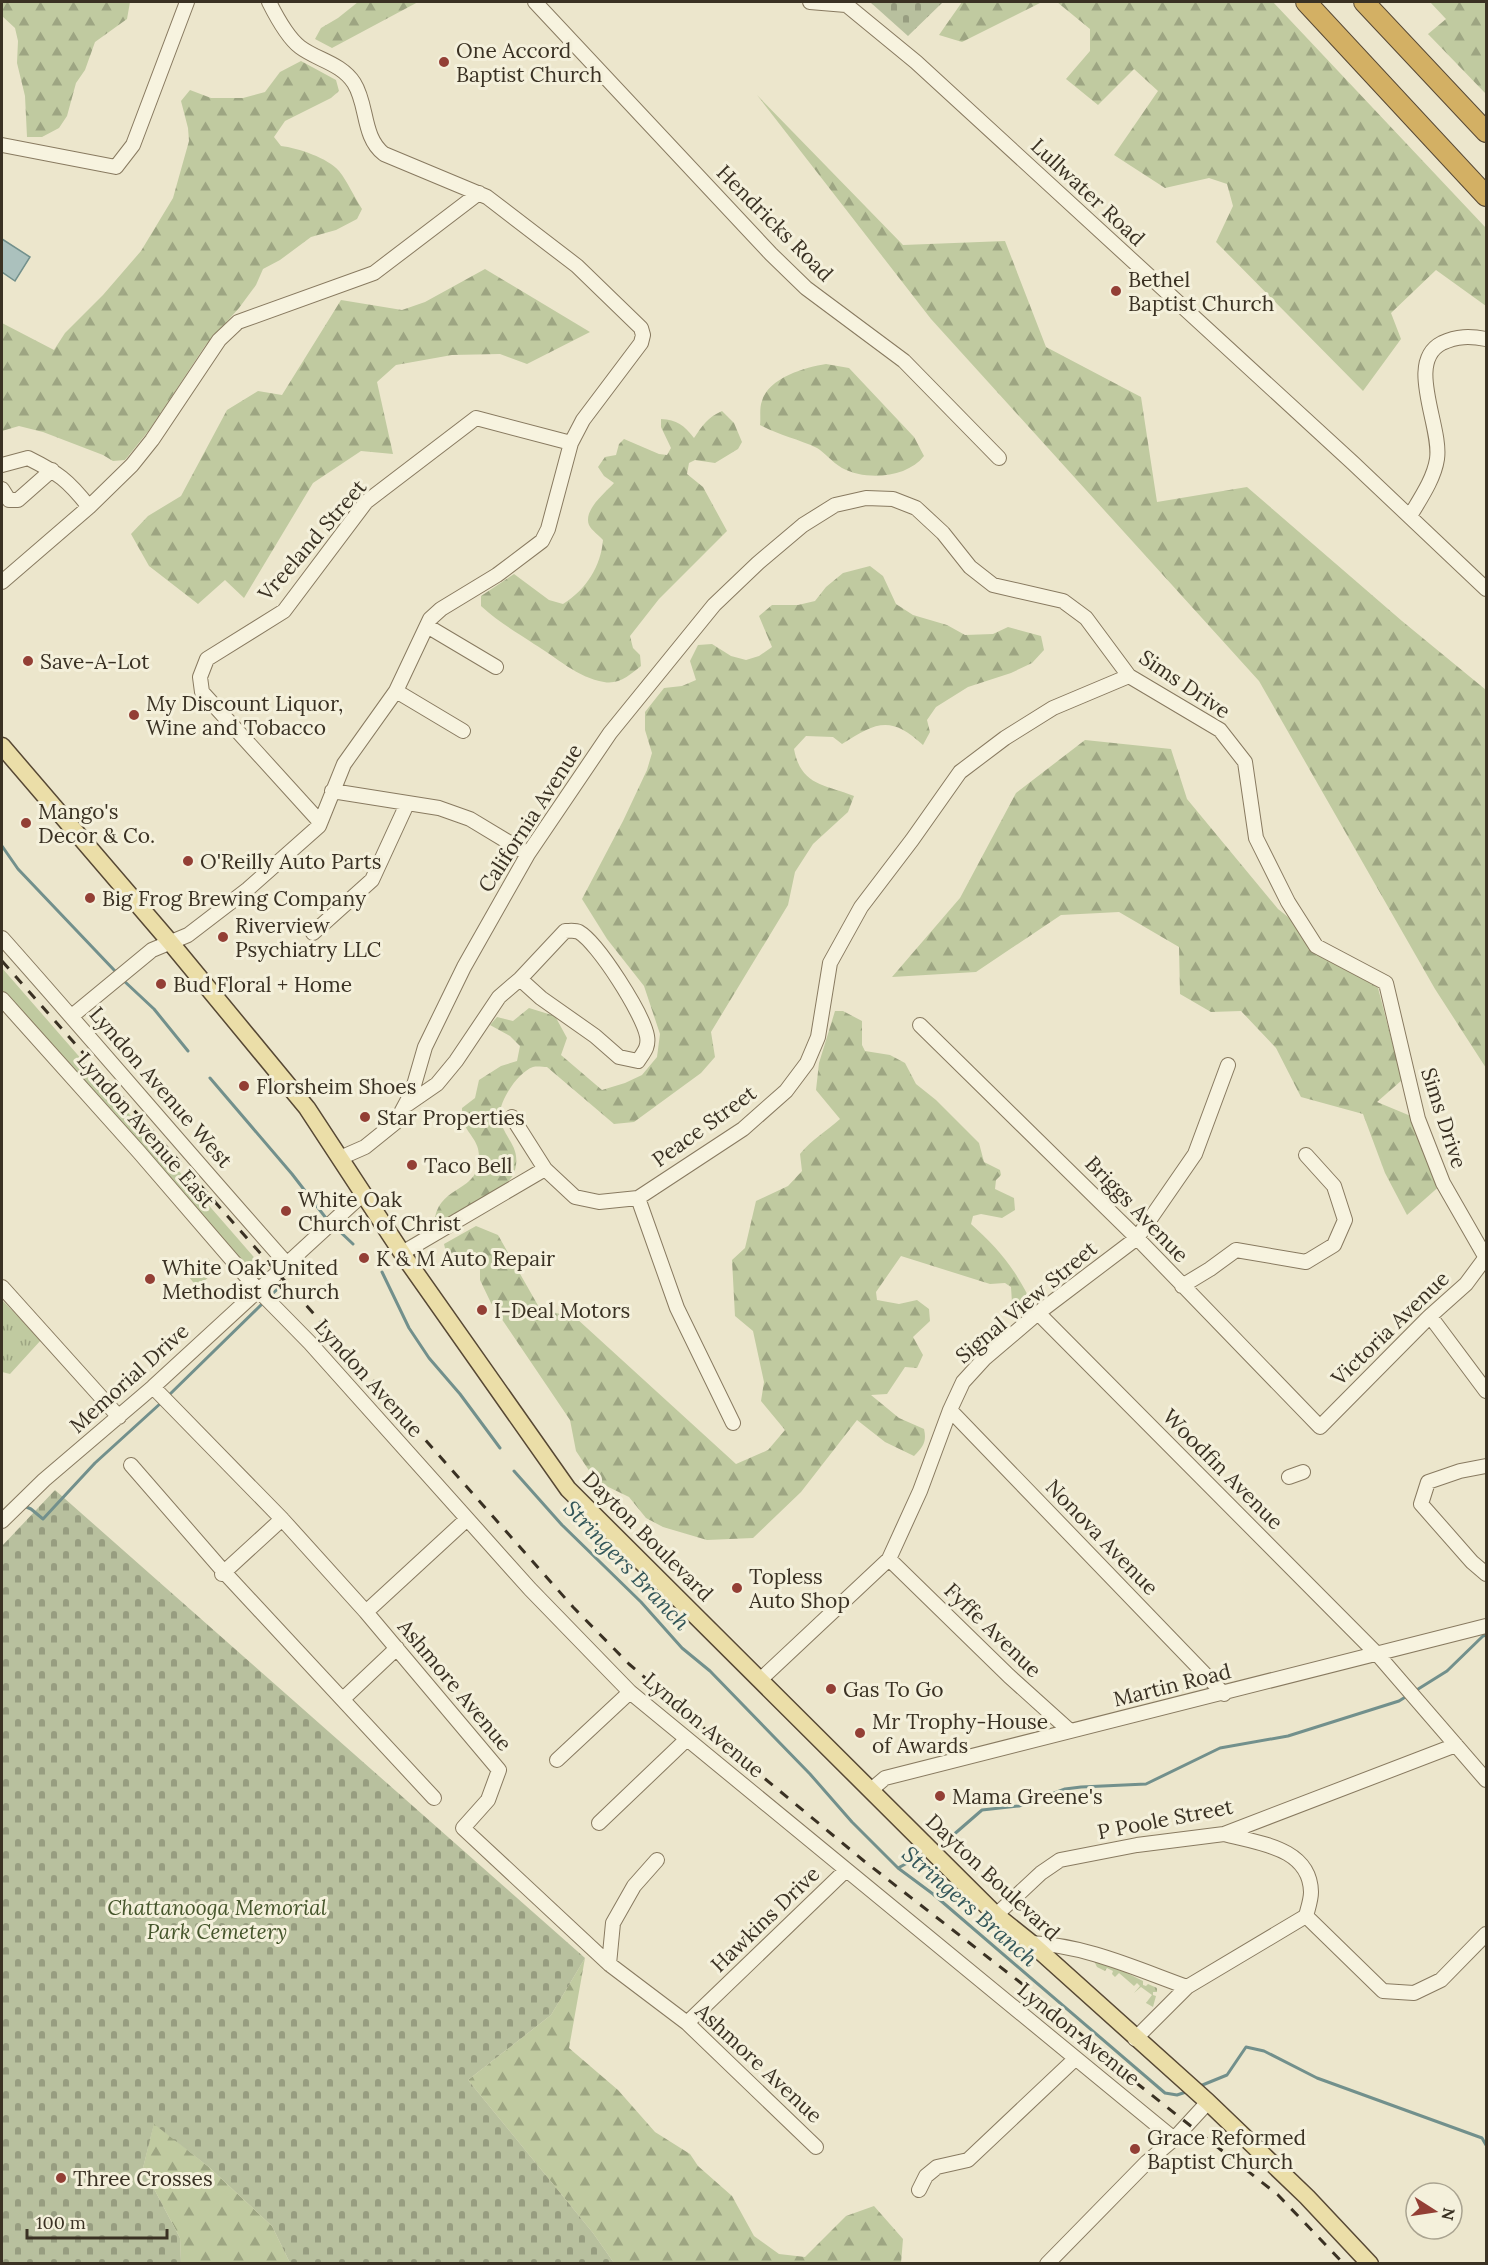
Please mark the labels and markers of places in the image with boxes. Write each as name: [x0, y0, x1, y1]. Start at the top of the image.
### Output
place label: One Accord Baptist Church: [456, 37, 602, 88]
marker: One Accord Baptist Church: [437, 55, 451, 69]
place label: Bethel Baptist Church: [1128, 266, 1274, 317]
marker: Bethel Baptist Church: [1109, 284, 1123, 298]
place label: Save-A-Lot: [40, 648, 150, 675]
marker: Save-A-Lot: [21, 654, 35, 668]
place label: My Discount Liquor, Wine and Tobacco: [146, 690, 343, 741]
marker: My Discount Liquor, Wine and Tobacco: [127, 708, 141, 722]
place label: Mango's Decor & Co.: [38, 798, 155, 849]
marker: Mango's Decor & Co.: [19, 816, 33, 830]
place label: O'Reilly Auto Parts: [200, 848, 381, 875]
marker: O'Reilly Auto Parts: [181, 854, 195, 868]
place label: Big Frog Brewing Company: [102, 885, 366, 912]
marker: Big Frog Brewing Company: [83, 891, 97, 905]
place label: Riverview Psychiatry LLC: [235, 912, 382, 963]
marker: Riverview Psychiatry LLC: [216, 930, 230, 944]
place label: Bud Floral + Home: [173, 971, 352, 998]
marker: Bud Floral + Home: [154, 977, 168, 991]
place label: Florsheim Shoes: [256, 1073, 416, 1100]
marker: Florsheim Shoes: [237, 1079, 251, 1093]
place label: Star Properties: [377, 1104, 525, 1131]
marker: Star Properties: [358, 1110, 372, 1124]
place label: Taco Bell: [424, 1152, 513, 1179]
marker: Taco Bell: [405, 1158, 419, 1172]
place label: White Oak Church of Christ: [298, 1186, 462, 1237]
marker: White Oak Church of Christ: [279, 1204, 293, 1218]
place label: K & M Auto Repair: [376, 1245, 555, 1272]
marker: K & M Auto Repair: [357, 1251, 371, 1265]
place label: White Oak United Methodist Church: [162, 1254, 340, 1305]
marker: White Oak United Methodist Church: [143, 1272, 157, 1286]
place label: I-Deal Motors: [494, 1297, 630, 1324]
marker: I-Deal Motors: [475, 1303, 489, 1317]
place label: Topless Auto Shop: [748, 1563, 850, 1614]
marker: Topless Auto Shop: [730, 1581, 744, 1595]
place label: Gas To Go: [843, 1676, 944, 1703]
marker: Gas To Go: [824, 1682, 838, 1696]
place label: Mr Trophy-House of Awards: [872, 1708, 1048, 1759]
marker: Mr Trophy-House of Awards: [853, 1726, 867, 1740]
place label: Mama Greene's: [952, 1783, 1103, 1810]
marker: Mama Greene's: [933, 1789, 947, 1803]
place label: Grace Reformed Baptist Church: [1147, 2124, 1306, 2175]
marker: Grace Reformed Baptist Church: [1128, 2142, 1142, 2156]
place label: Three Crosses: [73, 2165, 213, 2192]
marker: Three Crosses: [54, 2171, 68, 2185]

